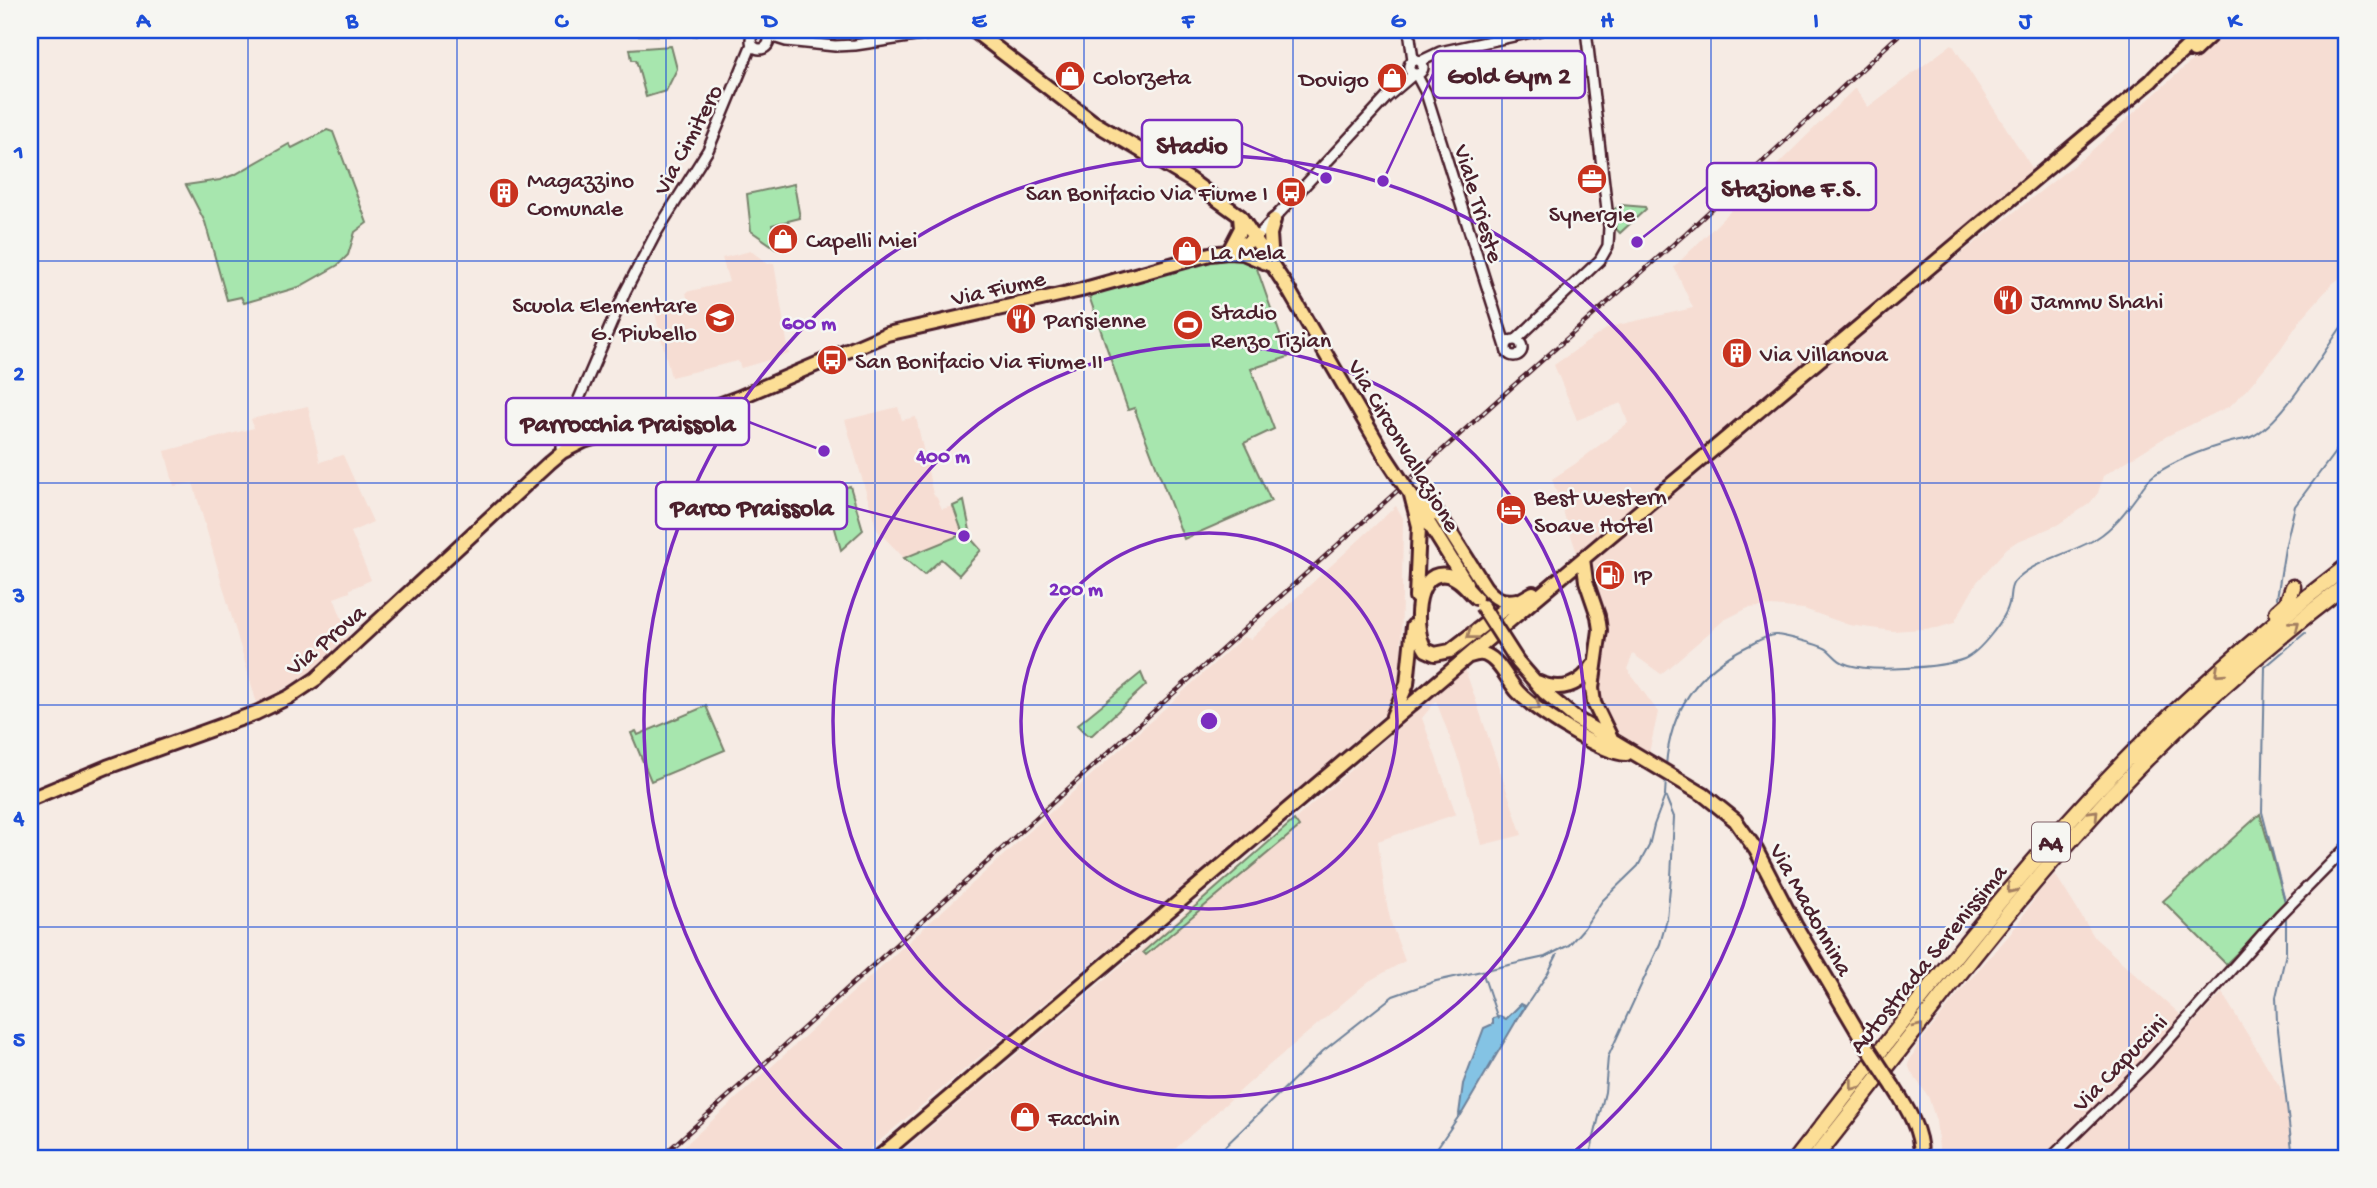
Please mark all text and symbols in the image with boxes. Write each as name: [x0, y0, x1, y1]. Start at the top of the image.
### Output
text: A: [135, 9, 151, 36]
text: B: [345, 9, 359, 36]
text: C: [555, 9, 570, 36]
text: D: [761, 9, 779, 36]
text: E: [972, 9, 988, 36]
text: F: [1181, 9, 1196, 36]
text: G: [1391, 9, 1407, 36]
text: H: [1600, 9, 1614, 36]
text: I: [1813, 9, 1819, 36]
text: J: [2018, 9, 2033, 36]
text: K: [2227, 9, 2244, 36]
callout: Gold Gym 2: [1433, 51, 1585, 98]
shop icon: Colorzeta: [1053, 59, 1087, 93]
shop icon: Dovigo: [1375, 61, 1409, 95]
text: Gold Gym 2: [1447, 63, 1571, 94]
place label: Colorzeta: [1093, 65, 1191, 94]
place label: Dovigo: [1297, 67, 1369, 96]
street label: Via Cimitero: [648, 80, 731, 202]
callout: Stadio: [1142, 120, 1242, 167]
text: Stadio: [1156, 133, 1228, 164]
text: 1: [13, 140, 24, 167]
street label: Viale Trieste: [1445, 141, 1508, 267]
office icon: Synergie: [1575, 162, 1609, 196]
callout: Stazione F.S.: [1707, 163, 1876, 210]
place label: Magazzino Comunale: [527, 168, 634, 225]
bus stop icon: San Bonifacio Via Fiume I: [1274, 175, 1308, 209]
building icon: Magazzino Comunale: [487, 176, 521, 210]
text: Stazione F.S.: [1721, 176, 1863, 207]
place label: San Bonifacio Via Fiume I: [1026, 181, 1268, 210]
place label: Synergie: [1549, 202, 1636, 231]
shop icon: Capelli Miei: [766, 222, 800, 256]
place label: Capelli Miei: [806, 228, 917, 257]
shop icon: La Mela: [1170, 234, 1204, 268]
place label: La Mela: [1210, 240, 1286, 269]
street label: Via Fiume: [948, 265, 1049, 316]
restaurant icon: Jammu Shahi: [1991, 283, 2025, 317]
place label: Jammu Shahi: [2031, 289, 2164, 318]
place label: Scuola Elementare G. Piubello: [512, 293, 698, 350]
place label: Stadio Renzo Tizian: [1211, 300, 1332, 357]
school or university icon: Scuola Elementare G. Piubello: [703, 301, 737, 335]
restaurant icon: Parisienne: [1004, 302, 1038, 336]
place label: Parisienne: [1043, 308, 1146, 337]
sports icon: Stadio Renzo Tizian: [1171, 308, 1205, 342]
text: 600 m: [782, 313, 836, 338]
building icon: Via Villanova: [1720, 336, 1754, 370]
place label: Via Villanova: [1759, 342, 1888, 371]
bus stop icon: San Bonifacio Via Fiume II: [815, 343, 849, 377]
place label: San Bonifacio Via Fiume II: [855, 349, 1103, 378]
street label: Via Circonvallazione: [1339, 354, 1465, 539]
text: 2: [13, 362, 25, 389]
callout: Parrocchia Praissola: [506, 398, 749, 445]
text: Parrocchia Praissola: [519, 411, 737, 442]
text: 400 m: [915, 446, 970, 471]
callout: Parco Praissola: [656, 482, 847, 529]
place label: Best Western Soave Hotel: [1533, 485, 1667, 542]
hotel icon: Best Western Soave Hotel: [1494, 493, 1528, 527]
text: Parco Praissola: [669, 495, 835, 526]
fuel station icon: IP: [1593, 558, 1627, 592]
place label: IP: [1633, 564, 1653, 593]
text: 200 m: [1049, 579, 1103, 604]
text: 3: [12, 584, 25, 611]
street label: Via Prova: [281, 599, 374, 684]
one-way arrow: [2287, 620, 2299, 633]
one-way arrow: [1467, 627, 1479, 640]
one-way arrow: [2214, 663, 2227, 676]
one-way arrow: [1528, 698, 1541, 710]
centre of rings: [1197, 709, 1221, 733]
text: 4: [13, 806, 25, 833]
one-way arrow: [2086, 810, 2098, 823]
road number: A4: [2032, 822, 2070, 862]
street label: Via Madonnina: [1760, 839, 1858, 983]
street label: Autostrada Serenissima: [1844, 859, 2015, 1061]
one-way arrow: [2007, 880, 2019, 893]
street label: Via Capuccini: [2067, 1009, 2175, 1120]
one-way arrow: [1910, 1024, 1923, 1036]
text: 5: [13, 1028, 25, 1055]
one-way arrow: [1850, 1077, 1862, 1090]
shop icon: Facchin: [1008, 1100, 1042, 1134]
place label: Facchin: [1047, 1106, 1120, 1135]

